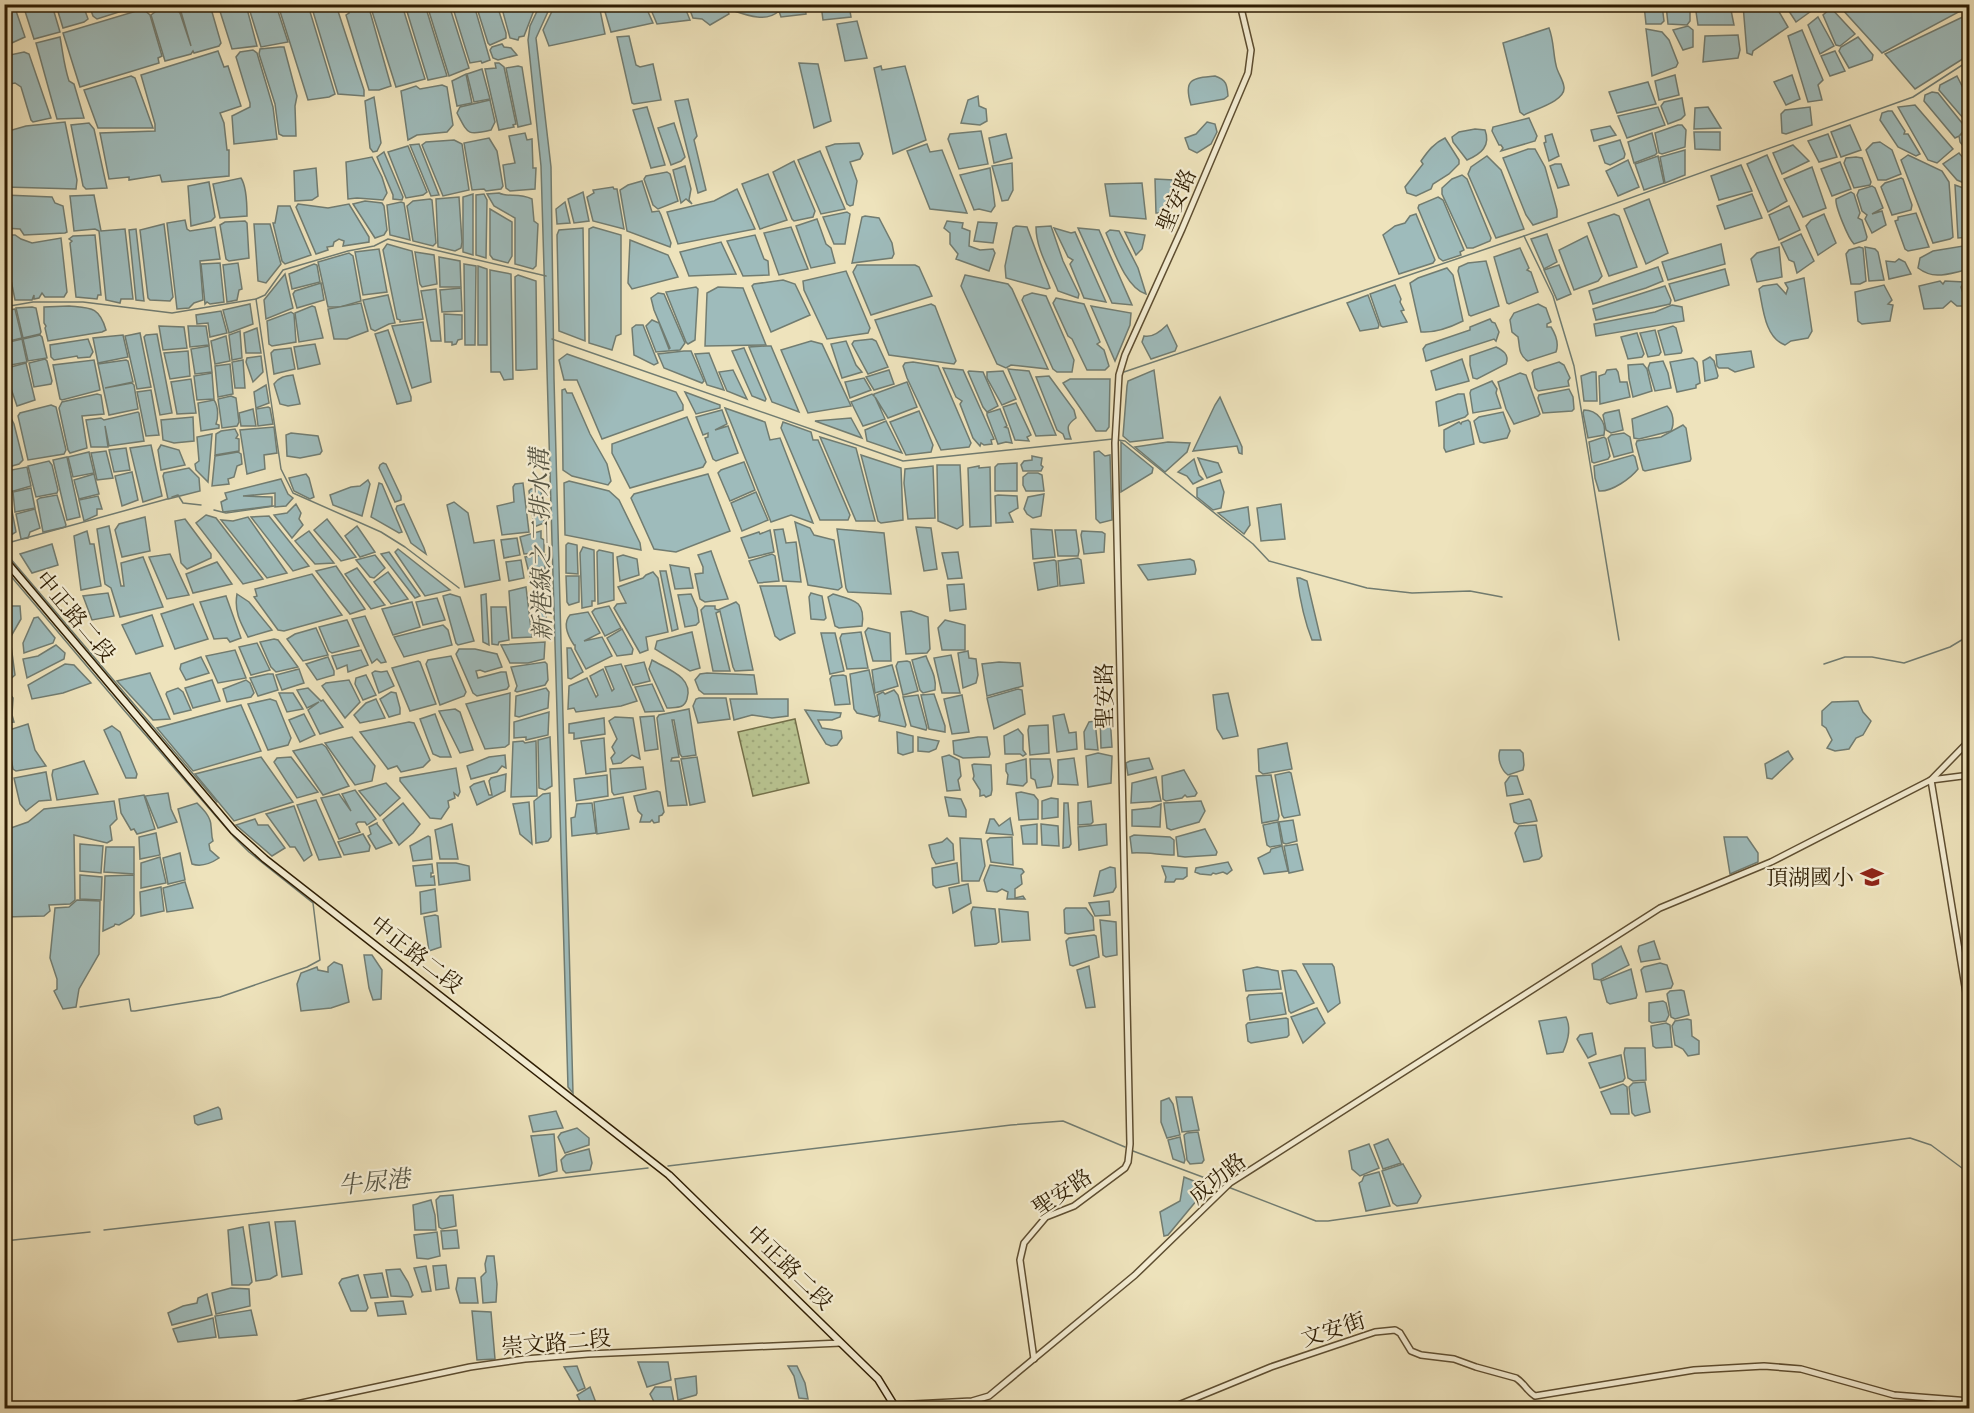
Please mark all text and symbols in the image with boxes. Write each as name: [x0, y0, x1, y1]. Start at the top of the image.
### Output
street label: 聖安路: [1151, 165, 1205, 237]
water label: 新港線之二排水溝: [524, 445, 562, 641]
street label: 中正路二段: [27, 566, 121, 670]
street label: 聖安路: [1090, 663, 1123, 729]
place label: 頂湖國小: [1766, 864, 1854, 895]
school or university icon: 頂湖國小: [1859, 864, 1885, 890]
street label: 中正路二段: [363, 910, 468, 1002]
street label: 成功路: [1183, 1147, 1254, 1213]
water label: 牛尿港: [337, 1163, 415, 1205]
street label: 聖安路: [1027, 1163, 1099, 1225]
street label: 中正路二段: [738, 1219, 839, 1318]
street label: 文安街: [1298, 1306, 1370, 1356]
street label: 崇文路二段: [500, 1324, 612, 1365]

